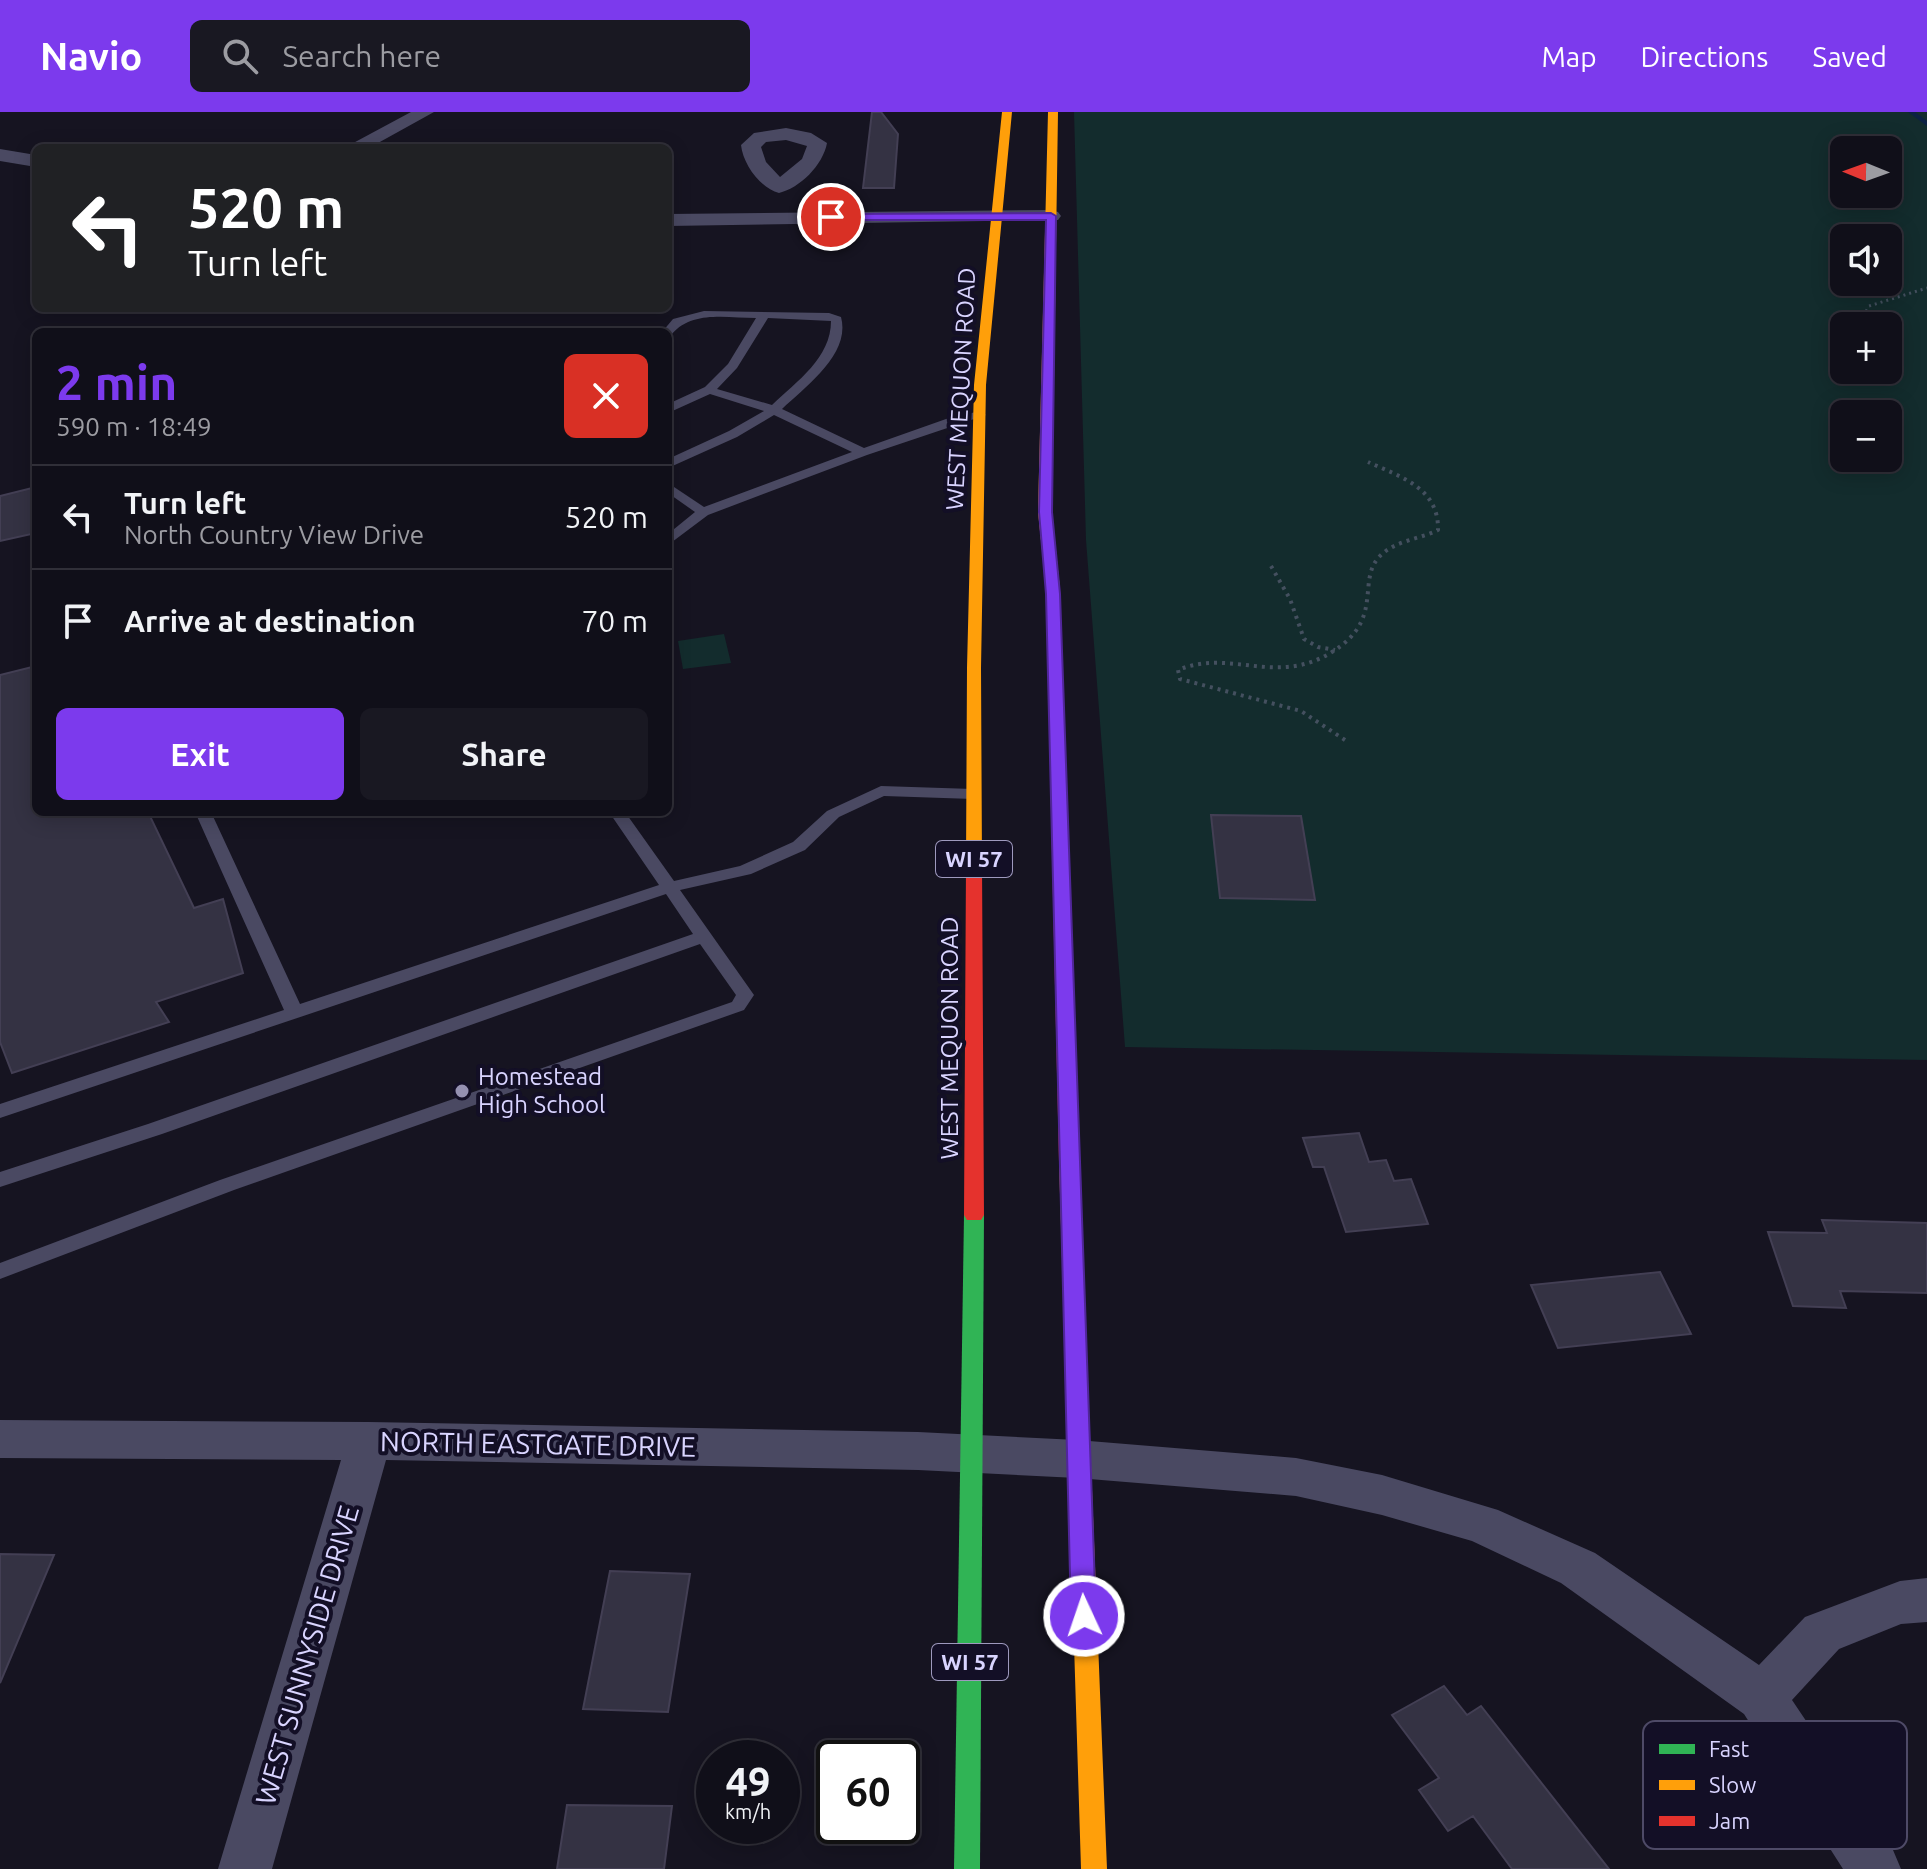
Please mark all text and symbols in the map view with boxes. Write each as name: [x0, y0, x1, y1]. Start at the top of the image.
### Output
search box: [190, 20, 750, 92]
icon: search: [218, 34, 262, 78]
text: Navio: [40, 35, 142, 77]
text: Search here: [282, 39, 441, 73]
text: Map: [1541, 41, 1597, 72]
text: Directions: [1641, 41, 1768, 72]
text: Saved: [1812, 41, 1887, 72]
north arrow: [1830, 136, 1902, 208]
map controls: [1830, 136, 1902, 472]
icon: left: [56, 176, 160, 280]
text: 520 m: [188, 176, 344, 239]
pin: [797, 183, 865, 251]
icon: arrive: [809, 195, 853, 239]
button: sound: [1830, 224, 1902, 296]
text: Turn left: [188, 242, 327, 283]
street label: WEST MEQUON ROAD: [941, 267, 980, 511]
button: +: [1830, 312, 1902, 384]
button: close: [564, 354, 648, 438]
text: 2 min: [56, 355, 177, 409]
button: −: [1830, 400, 1902, 472]
text: 590 m · 18:49: [56, 412, 212, 441]
text: Turn left: [124, 486, 246, 520]
icon: left: [56, 495, 100, 539]
text: 520 m: [564, 500, 648, 534]
text: North Country View Drive: [124, 520, 424, 549]
icon: arrive: [56, 599, 100, 643]
text: Arrive at destination: [124, 604, 416, 638]
text: 70 m: [581, 604, 648, 638]
button: Exit: [56, 708, 344, 800]
button: Share: [360, 708, 648, 800]
road number: WI 57: [936, 841, 1012, 877]
street label: WEST MEQUON ROAD: [936, 916, 963, 1160]
place label: Homestead High School: [478, 1063, 605, 1118]
marker: Homestead High School: [453, 1082, 471, 1100]
street label: NORTH EASTGATE DRIVE: [380, 1425, 696, 1462]
street label: WEST SUNNYSIDE DRIVE: [249, 1502, 364, 1808]
position arrow: [1042, 1574, 1126, 1658]
road number: WI 57: [932, 1644, 1008, 1680]
legend: [1643, 1721, 1907, 1849]
text: Fast: [1709, 1736, 1750, 1761]
speed limit sign: 60: [816, 1740, 920, 1844]
text: 49: [725, 1759, 771, 1804]
text: Slow: [1709, 1772, 1756, 1797]
text: km/h: [725, 1800, 771, 1823]
text: Jam: [1709, 1808, 1750, 1833]

